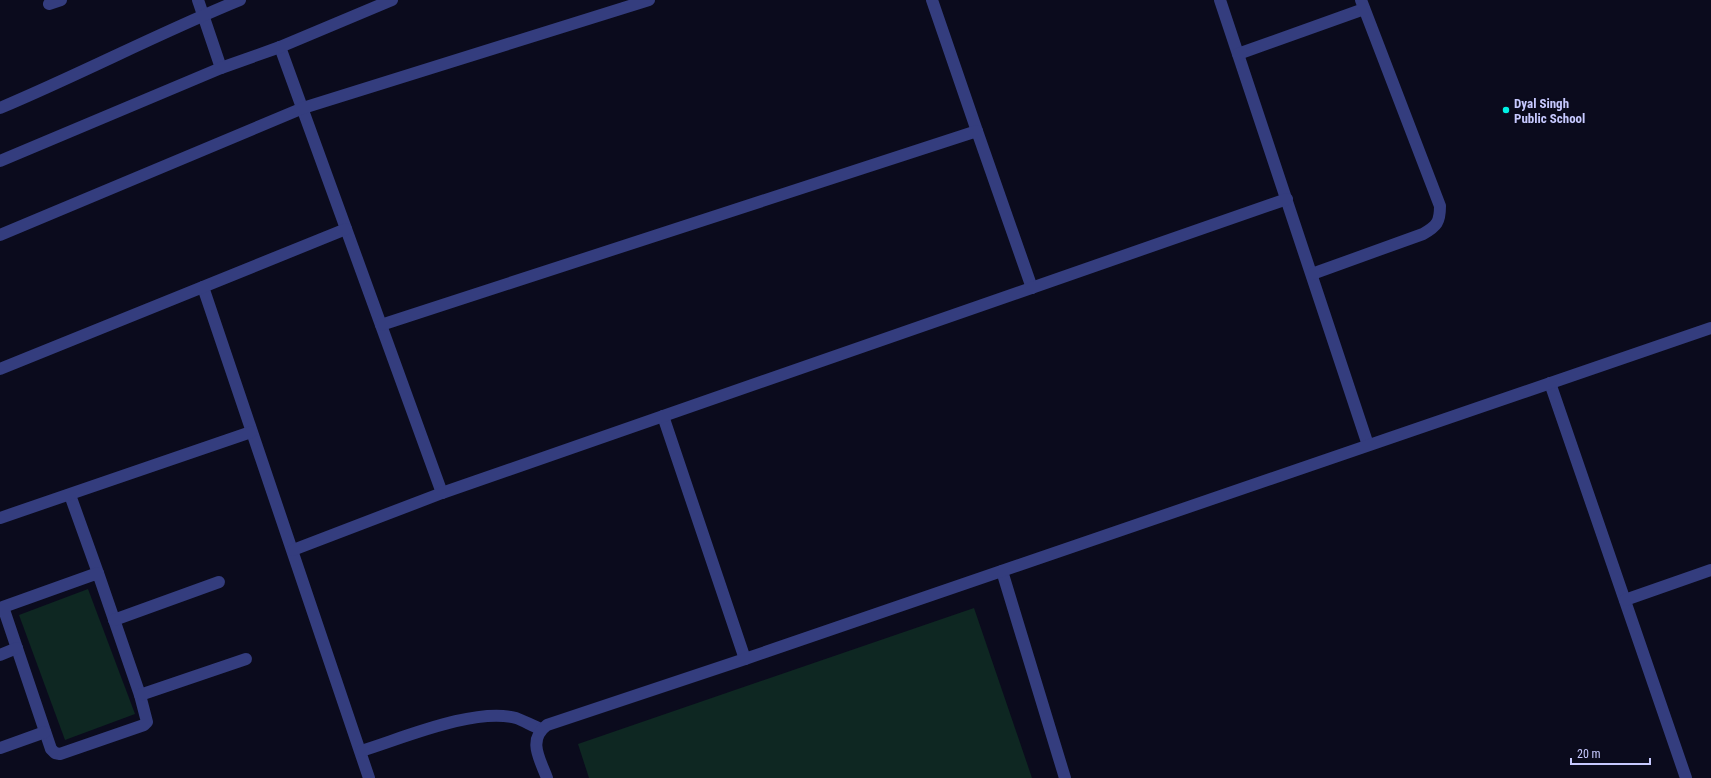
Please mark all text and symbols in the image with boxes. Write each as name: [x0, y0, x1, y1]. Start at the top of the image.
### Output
place label: Dyal Singh Public School: [1514, 96, 1585, 126]
marker: Dyal Singh Public School: [1501, 105, 1511, 115]
scale bar: [1571, 740, 1650, 766]
text: 20 m: [1577, 747, 1601, 761]

